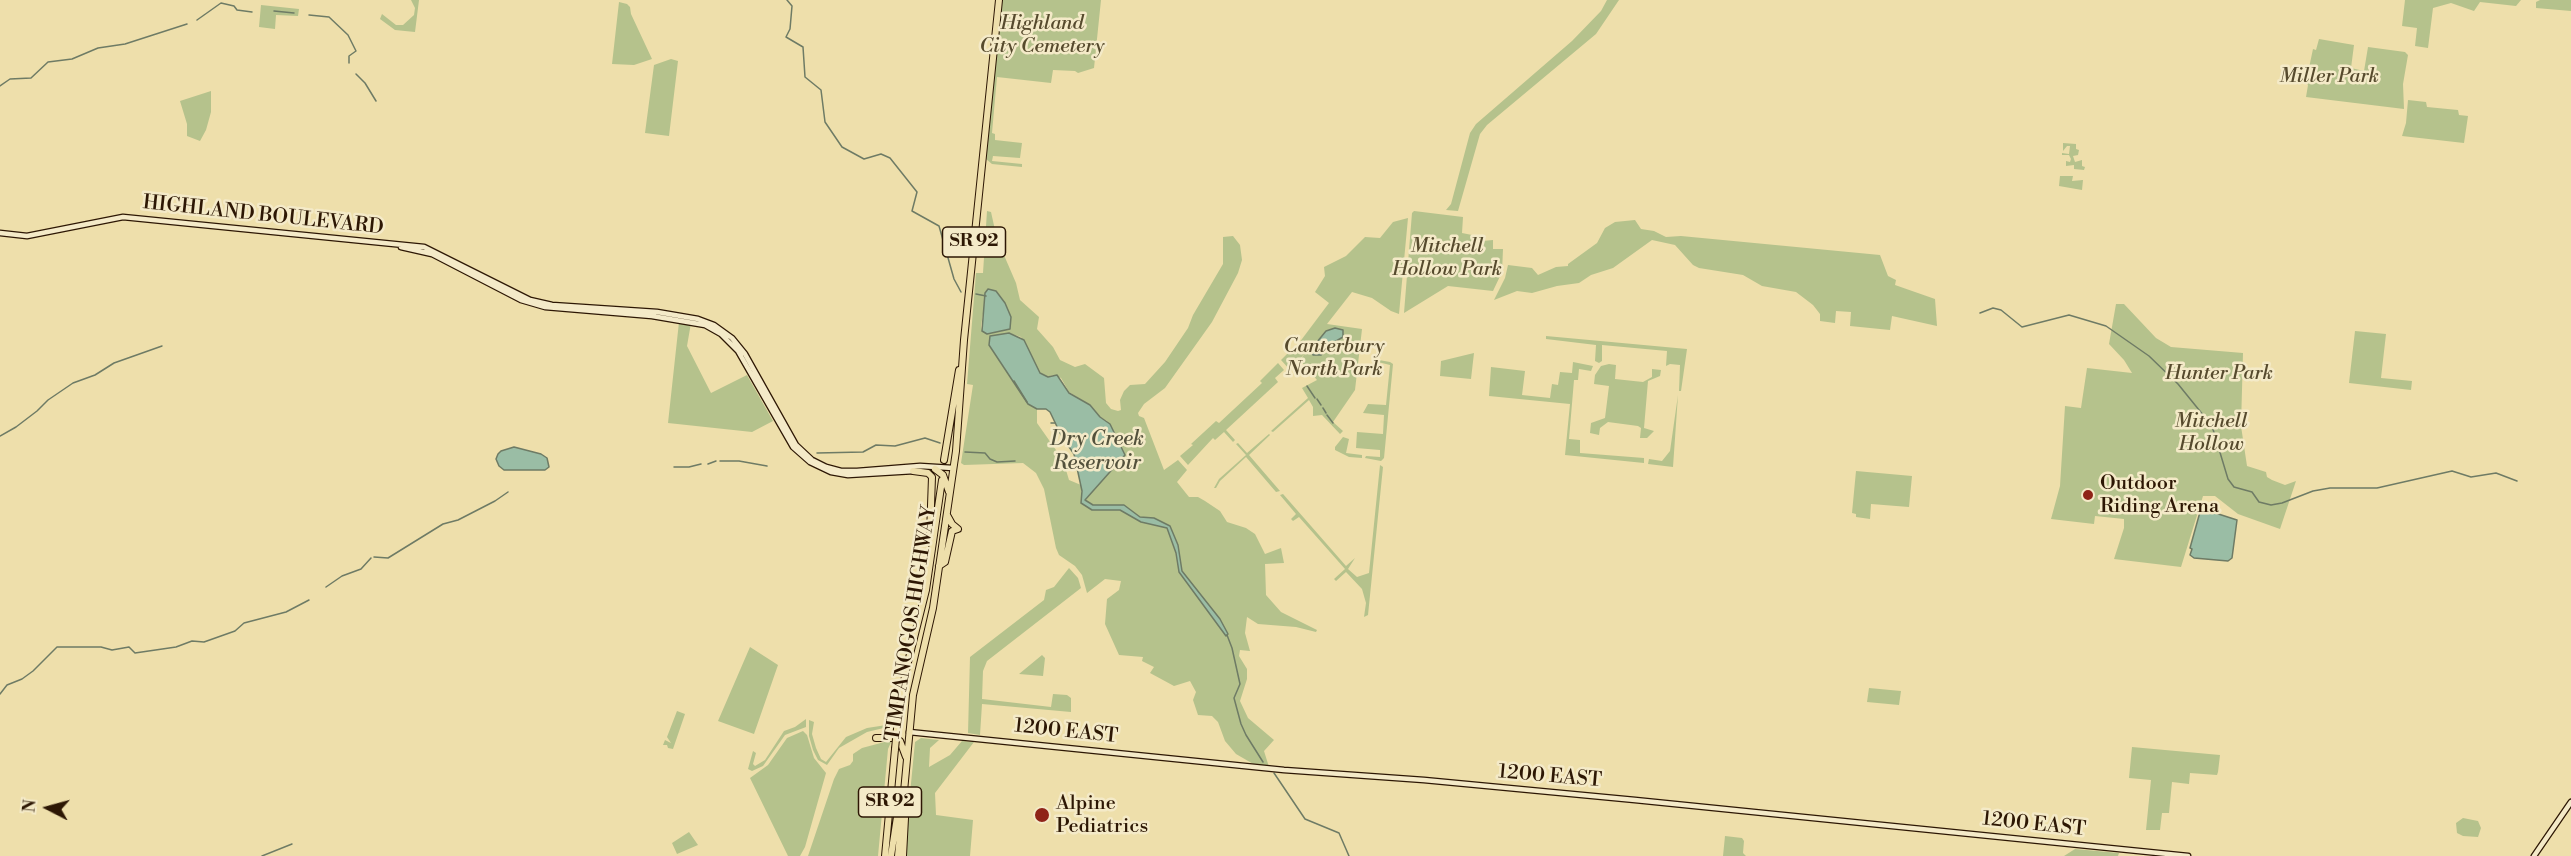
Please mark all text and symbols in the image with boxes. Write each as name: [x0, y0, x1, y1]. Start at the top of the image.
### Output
park label: Highland City Cemetery: [979, 12, 1105, 59]
park label: Miller Park: [2279, 65, 2379, 89]
street label: HIGHLAND BOULEVARD: [141, 191, 385, 241]
road number: SR 92: [942, 227, 1006, 257]
park label: Mitchell Hollow Park: [1392, 235, 1502, 282]
park label: Canterbury North Park: [1283, 335, 1385, 382]
park label: Hunter Park: [2165, 362, 2273, 386]
park label: Mitchell Hollow: [2175, 410, 2247, 457]
water label: Dry Creek Reservoir: [1050, 427, 1144, 477]
place label: Outdoor Riding Arena: [2100, 472, 2219, 519]
marker: Outdoor Riding Arena: [2081, 488, 2095, 502]
street label: TIMPANOGOS HIGHWAY: [882, 505, 942, 743]
street label: 1200 EAST: [1013, 715, 1119, 749]
street label: 1200 EAST: [1497, 761, 1603, 793]
north arrow: [18, 778, 78, 838]
road number: SR 92: [858, 787, 922, 817]
place label: Alpine Pediatrics: [1056, 792, 1148, 839]
text: N: [19, 799, 41, 813]
marker: Alpine Pediatrics: [1033, 806, 1051, 824]
street label: 1200 EAST: [1981, 808, 2087, 842]

